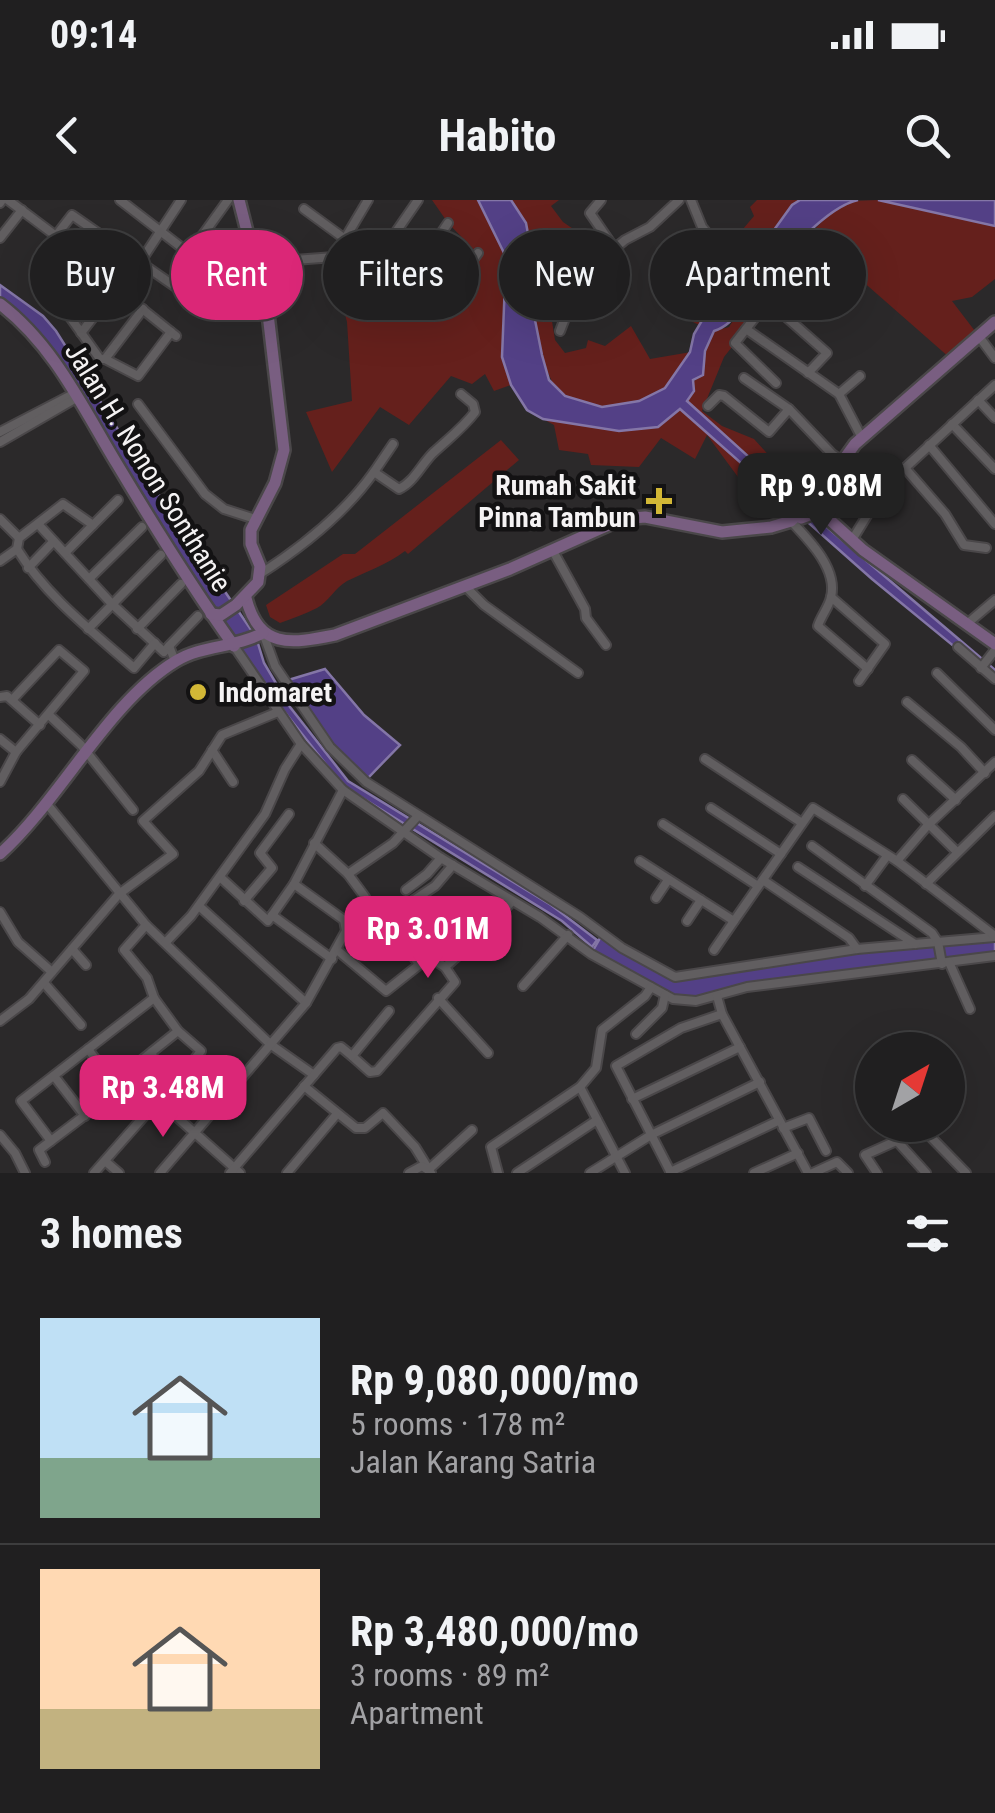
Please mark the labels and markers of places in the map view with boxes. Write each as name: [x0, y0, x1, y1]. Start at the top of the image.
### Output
pin: Rp 9.08M: [718, 453, 924, 538]
place label: Rumah Sakit Pinna Tambun: [478, 469, 636, 534]
marker: Rumah Sakit Pinna Tambun: [646, 488, 672, 514]
place label: Indomaret: [218, 676, 332, 709]
marker: Indomaret: [187, 681, 209, 703]
pin: Rp 3.01M: [325, 896, 531, 981]
pin: Rp 3.48M: [60, 1055, 266, 1140]

